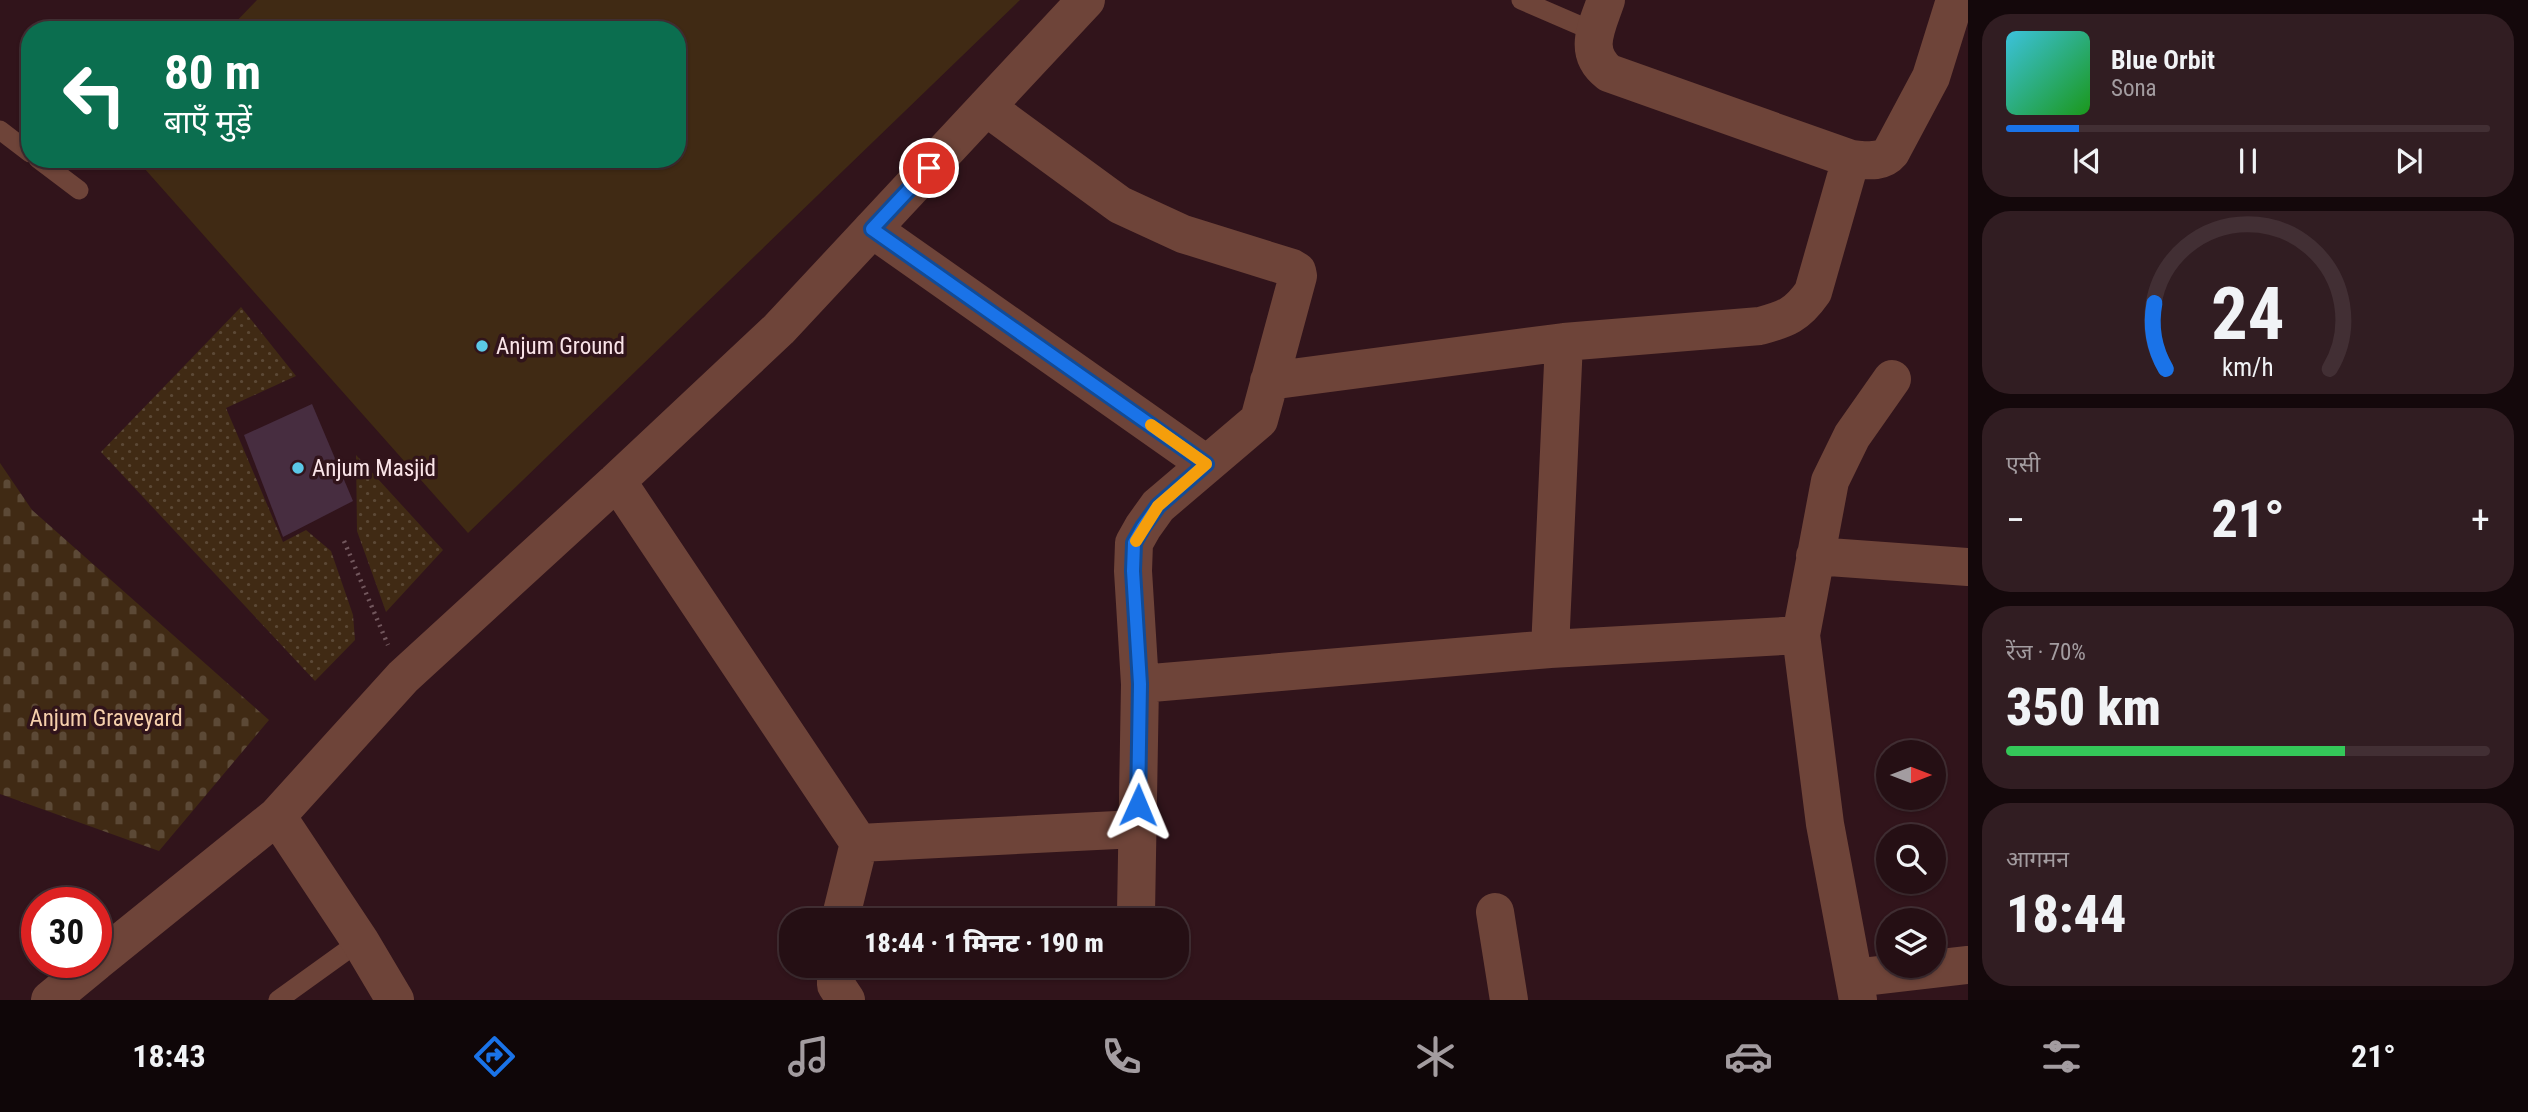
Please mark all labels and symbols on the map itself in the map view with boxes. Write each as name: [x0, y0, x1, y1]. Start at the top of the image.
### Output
pin: [899, 138, 959, 198]
place label: Anjum Ground: [496, 333, 625, 360]
marker: Anjum Ground: [474, 338, 490, 354]
place label: Anjum Masjid: [312, 455, 436, 482]
marker: Anjum Masjid: [290, 460, 306, 476]
park label: Anjum Graveyard: [29, 705, 183, 732]
north arrow: [1876, 740, 1946, 810]
position arrow: [1101, 768, 1175, 842]
speed limit sign: 30: [21, 887, 112, 978]

